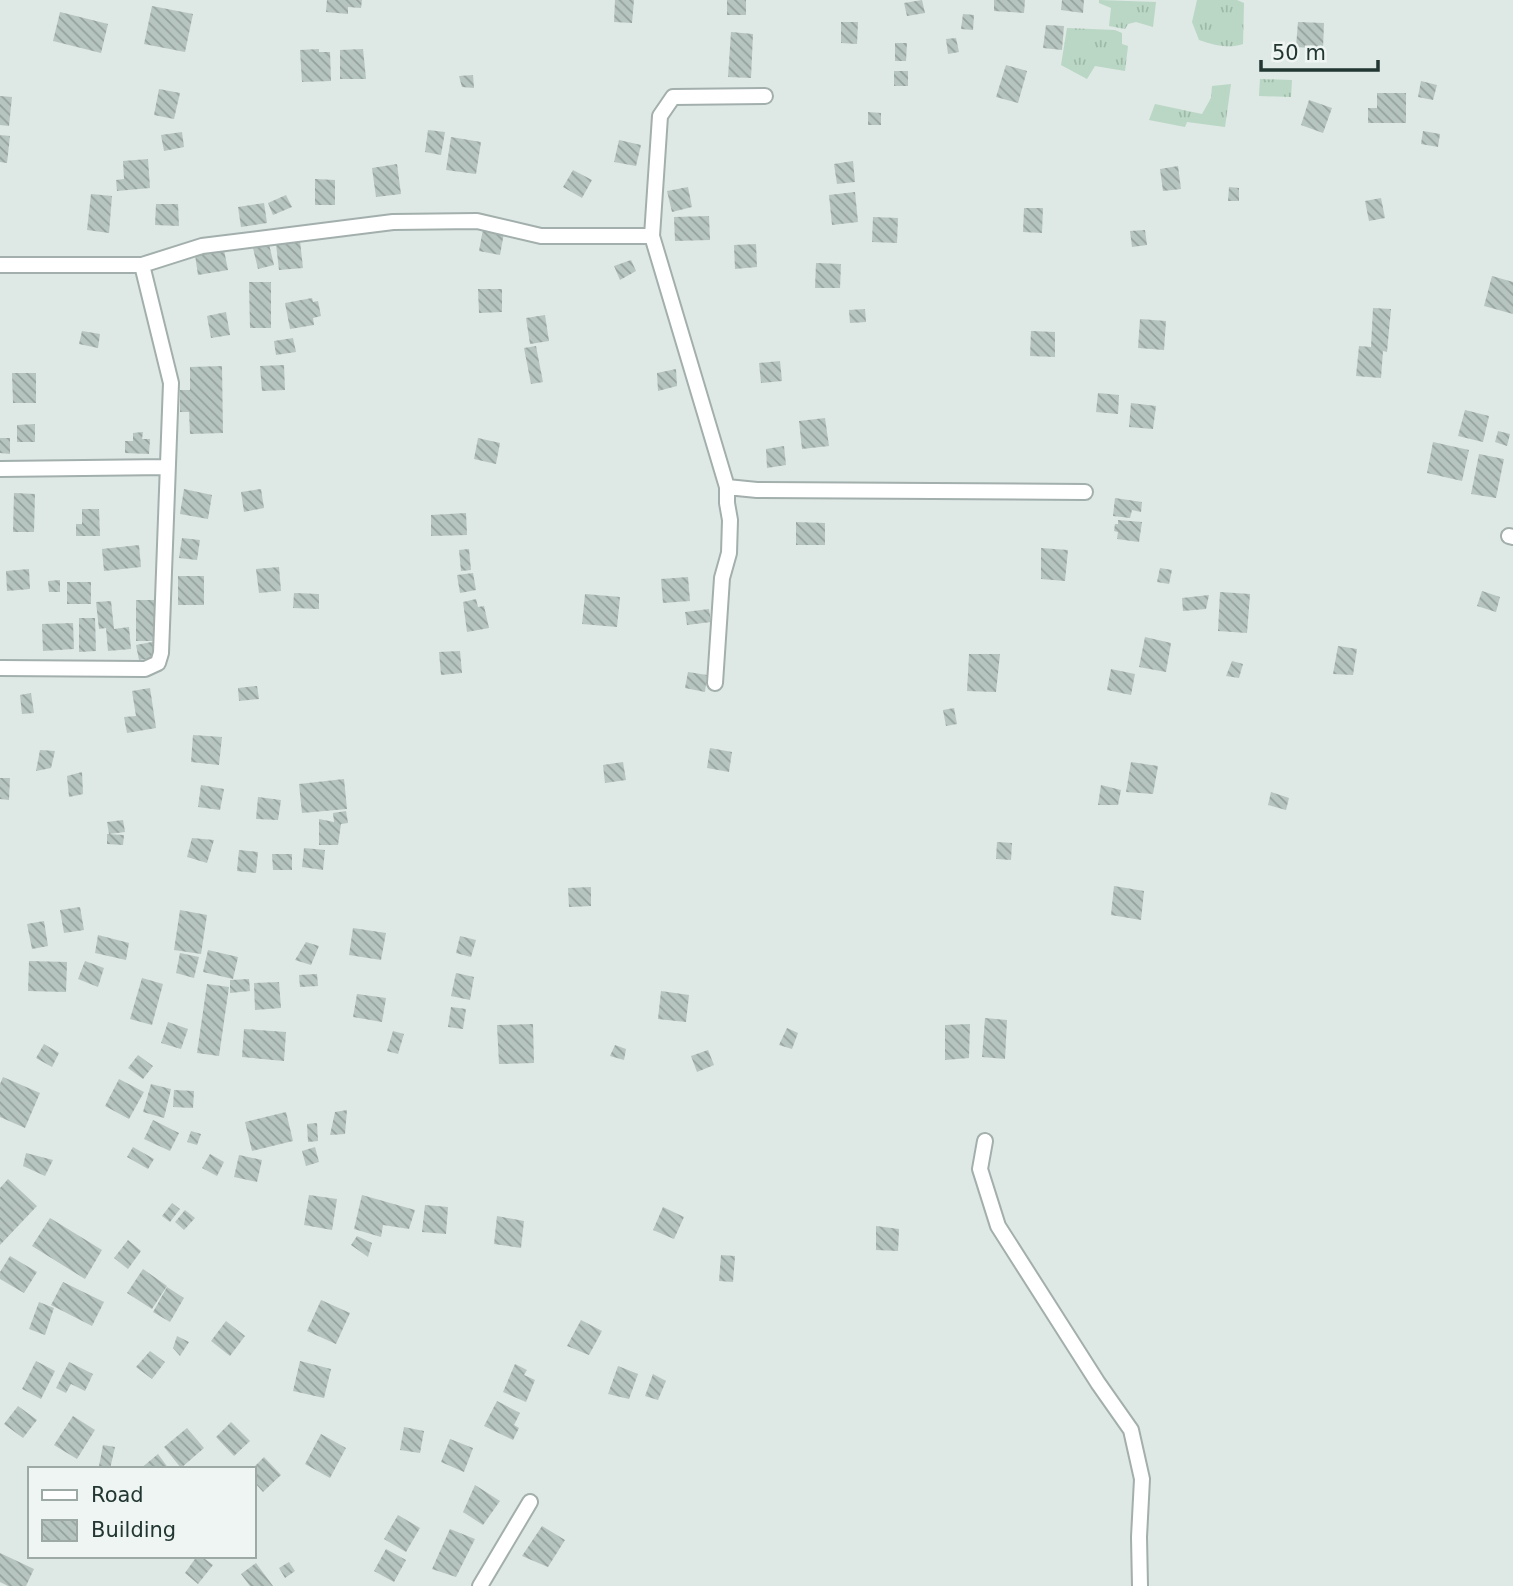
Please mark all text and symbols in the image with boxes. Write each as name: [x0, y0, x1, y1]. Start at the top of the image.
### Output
scale bar: [1261, 28, 1378, 72]
text: 50 m: [1272, 41, 1326, 65]
legend: [28, 1467, 256, 1558]
text: Road: [91, 1483, 144, 1507]
text: Building: [91, 1518, 176, 1542]

